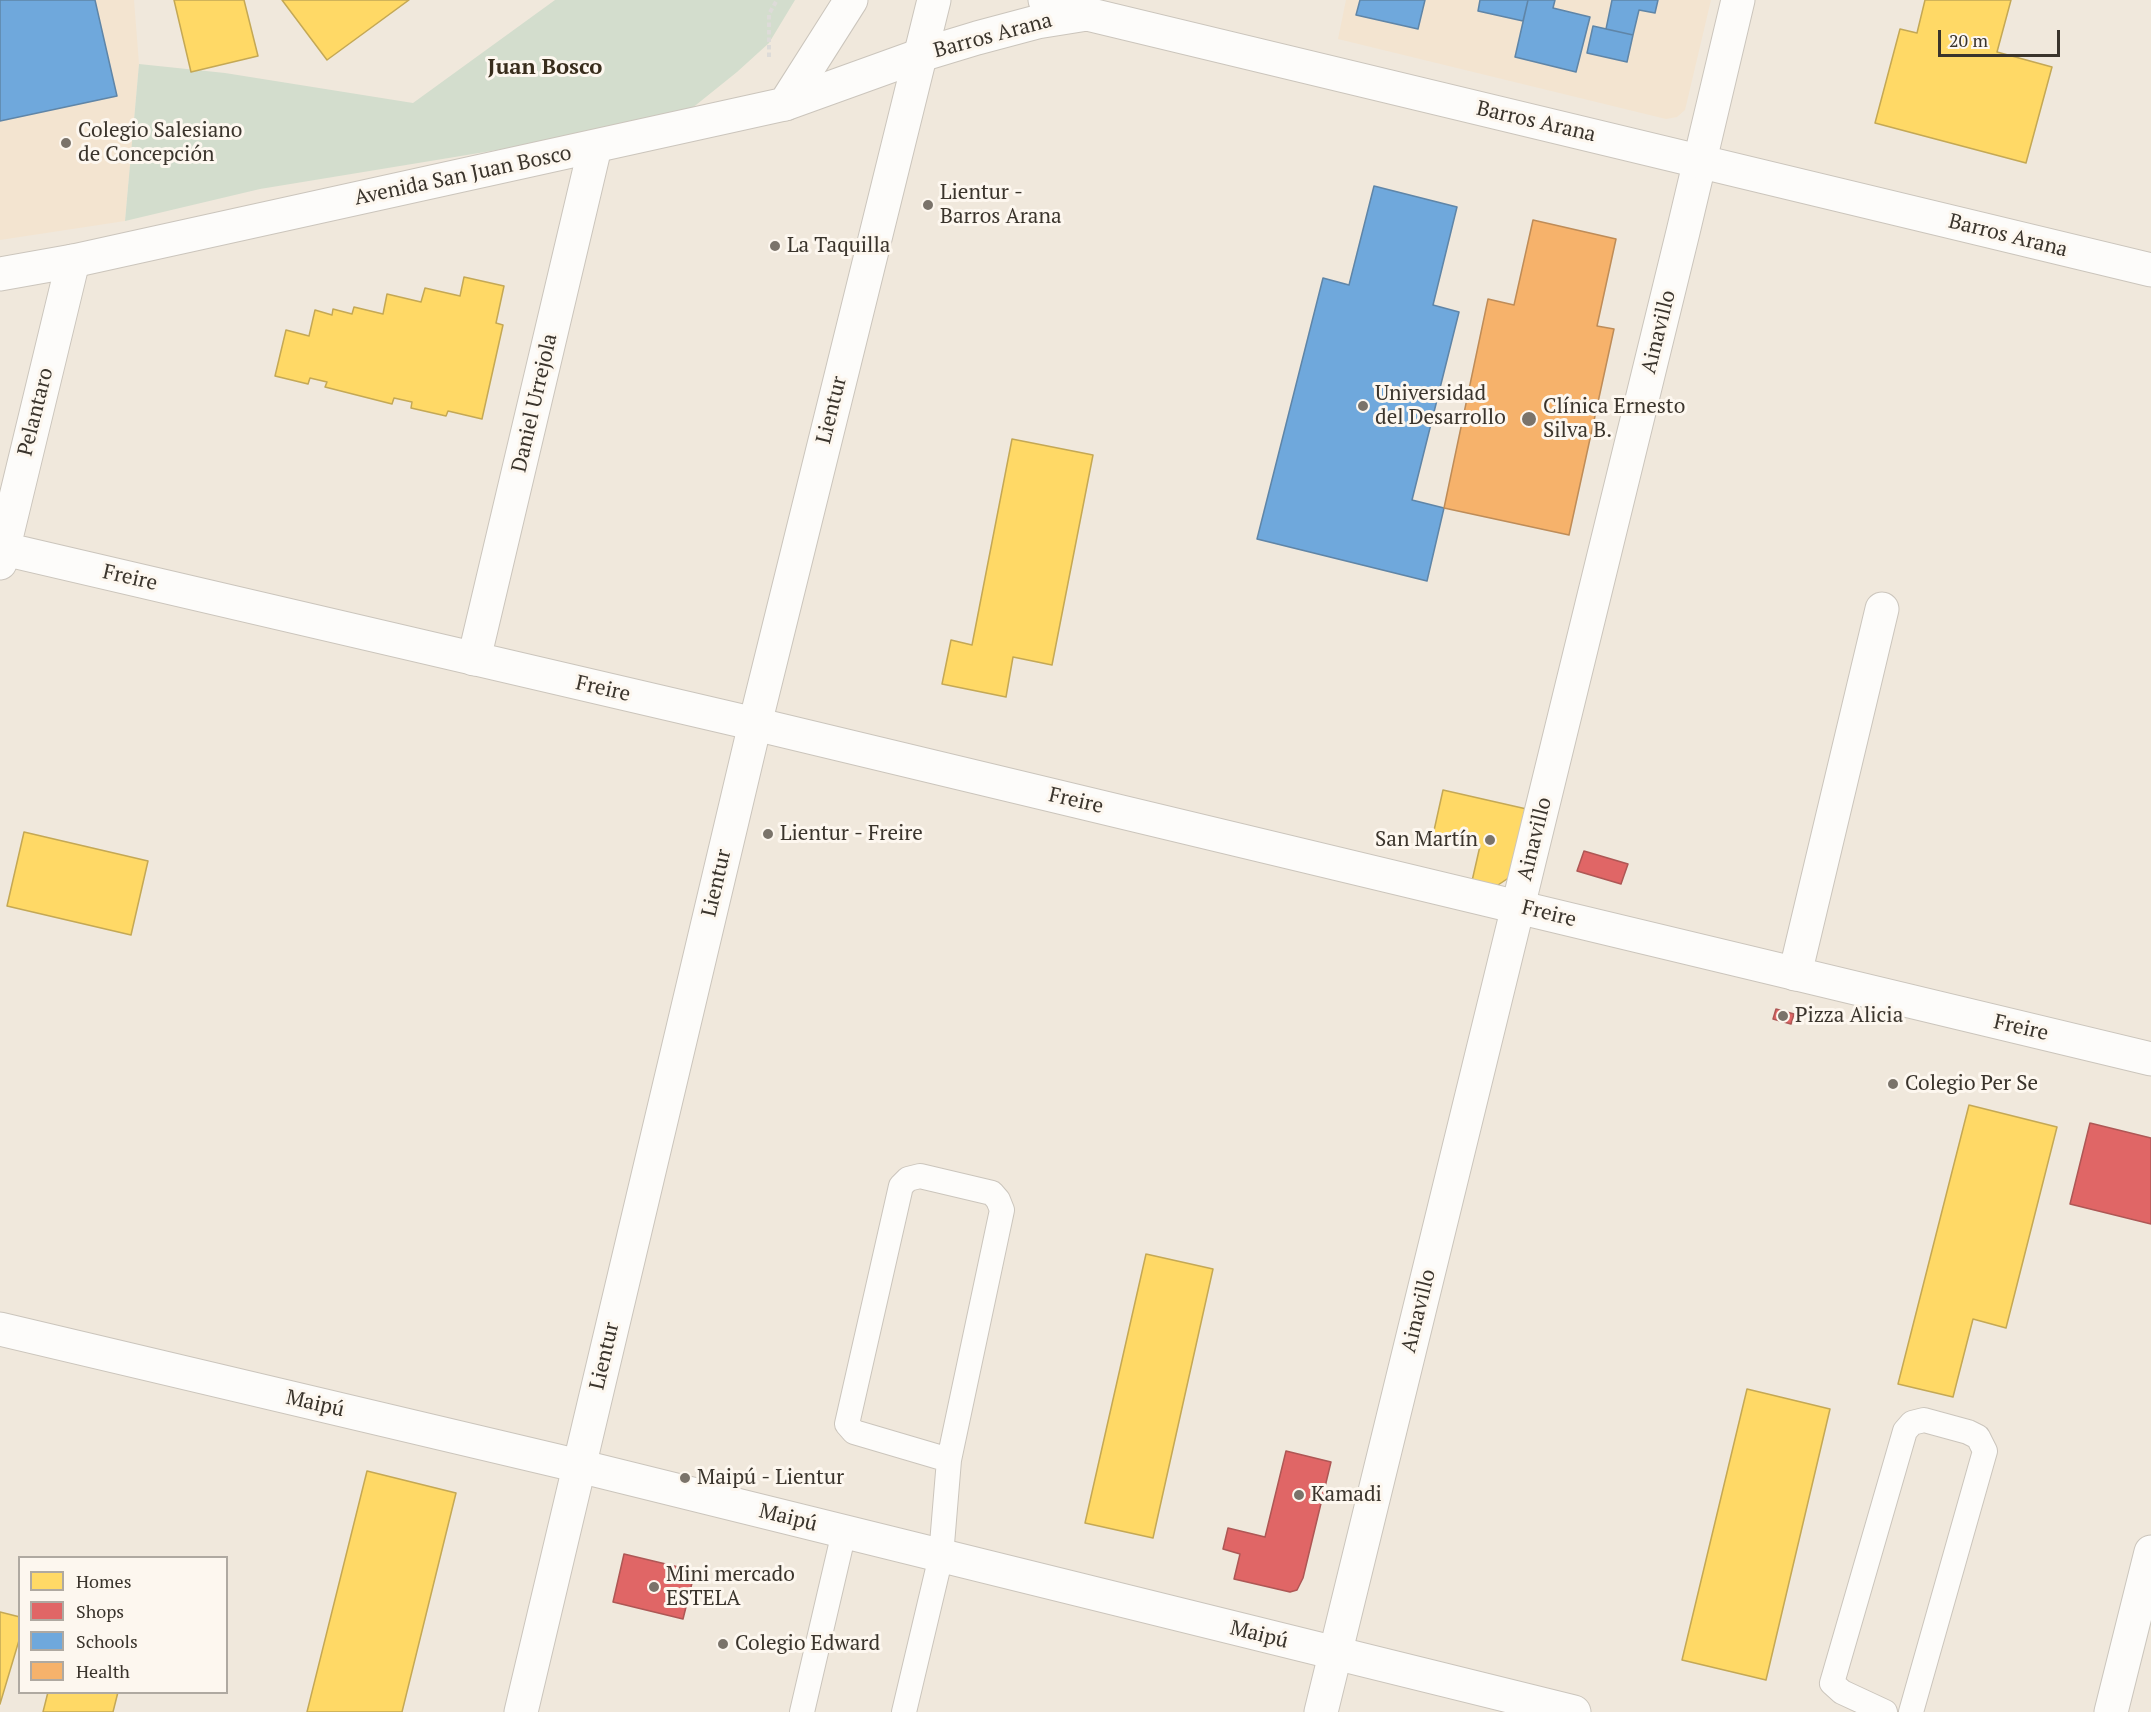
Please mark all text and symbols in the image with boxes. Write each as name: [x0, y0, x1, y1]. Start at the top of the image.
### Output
street label: Barros Arana: [931, 8, 1055, 64]
scale bar: [1941, 18, 2062, 56]
text: 20 m: [1949, 28, 1988, 52]
district label: Juan Bosco: [488, 55, 602, 81]
street label: Barros Arana: [1474, 96, 1598, 148]
place label: Colegio Salesiano de Concepción: [78, 118, 242, 168]
marker: Colegio Salesiano de Concepción: [59, 136, 73, 150]
street label: Avenida San Juan Bosco: [352, 141, 574, 211]
place label: Lientur - Barros Arana: [940, 180, 1062, 230]
marker: Lientur - Barros Arana: [921, 198, 935, 212]
street label: Barros Arana: [1946, 209, 2070, 263]
place label: La Taquilla: [787, 233, 890, 259]
marker: La Taquilla: [768, 239, 782, 253]
street label: Ainavillo: [1636, 288, 1682, 376]
street label: Daniel Urrejola: [507, 331, 563, 475]
street label: Pelantaro: [13, 365, 59, 459]
street label: Lientur: [811, 374, 853, 446]
place label: Universidad del Desarrollo: [1375, 381, 1506, 431]
place label: Clínica Ernesto Silva B.: [1543, 394, 1685, 444]
marker: Universidad del Desarrollo: [1356, 399, 1370, 413]
marker: Clínica Ernesto Silva B.: [1520, 410, 1538, 428]
street label: Freire: [100, 560, 160, 596]
street label: Freire: [573, 671, 633, 707]
street label: Freire: [1046, 783, 1106, 819]
street label: Ainavillo: [1512, 795, 1558, 883]
place label: Lientur - Freire: [780, 821, 923, 847]
marker: Lientur - Freire: [761, 827, 775, 841]
place label: San Martín: [1375, 827, 1478, 853]
marker: San Martín: [1483, 833, 1497, 847]
street label: Lientur: [697, 847, 737, 919]
street label: Freire: [1519, 895, 1579, 933]
place label: Pizza Alicia: [1795, 1003, 1903, 1029]
marker: Pizza Alicia: [1776, 1009, 1790, 1023]
street label: Freire: [1991, 1010, 2051, 1046]
place label: Colegio Per Se: [1905, 1071, 2038, 1097]
marker: Colegio Per Se: [1886, 1077, 1900, 1091]
street label: Ainavillo: [1396, 1267, 1442, 1355]
street label: Lientur: [585, 1320, 625, 1392]
street label: Maipú: [283, 1385, 347, 1423]
place label: Maipú - Lientur: [697, 1465, 844, 1491]
marker: Maipú - Lientur: [678, 1471, 692, 1485]
place label: Kamadi: [1311, 1482, 1382, 1508]
marker: Kamadi: [1292, 1488, 1306, 1502]
street label: Maipú: [756, 1499, 820, 1537]
legend: [18, 1556, 228, 1694]
place label: Mini mercado ESTELA: [666, 1562, 795, 1612]
text: Homes: [76, 1569, 131, 1593]
marker: Mini mercado ESTELA: [647, 1580, 661, 1594]
text: Shops: [76, 1599, 124, 1623]
street label: Maipú: [1227, 1616, 1291, 1654]
text: Schools: [76, 1629, 138, 1653]
place label: Colegio Edward: [735, 1631, 880, 1657]
marker: Colegio Edward: [716, 1637, 730, 1651]
text: Health: [76, 1659, 130, 1683]

